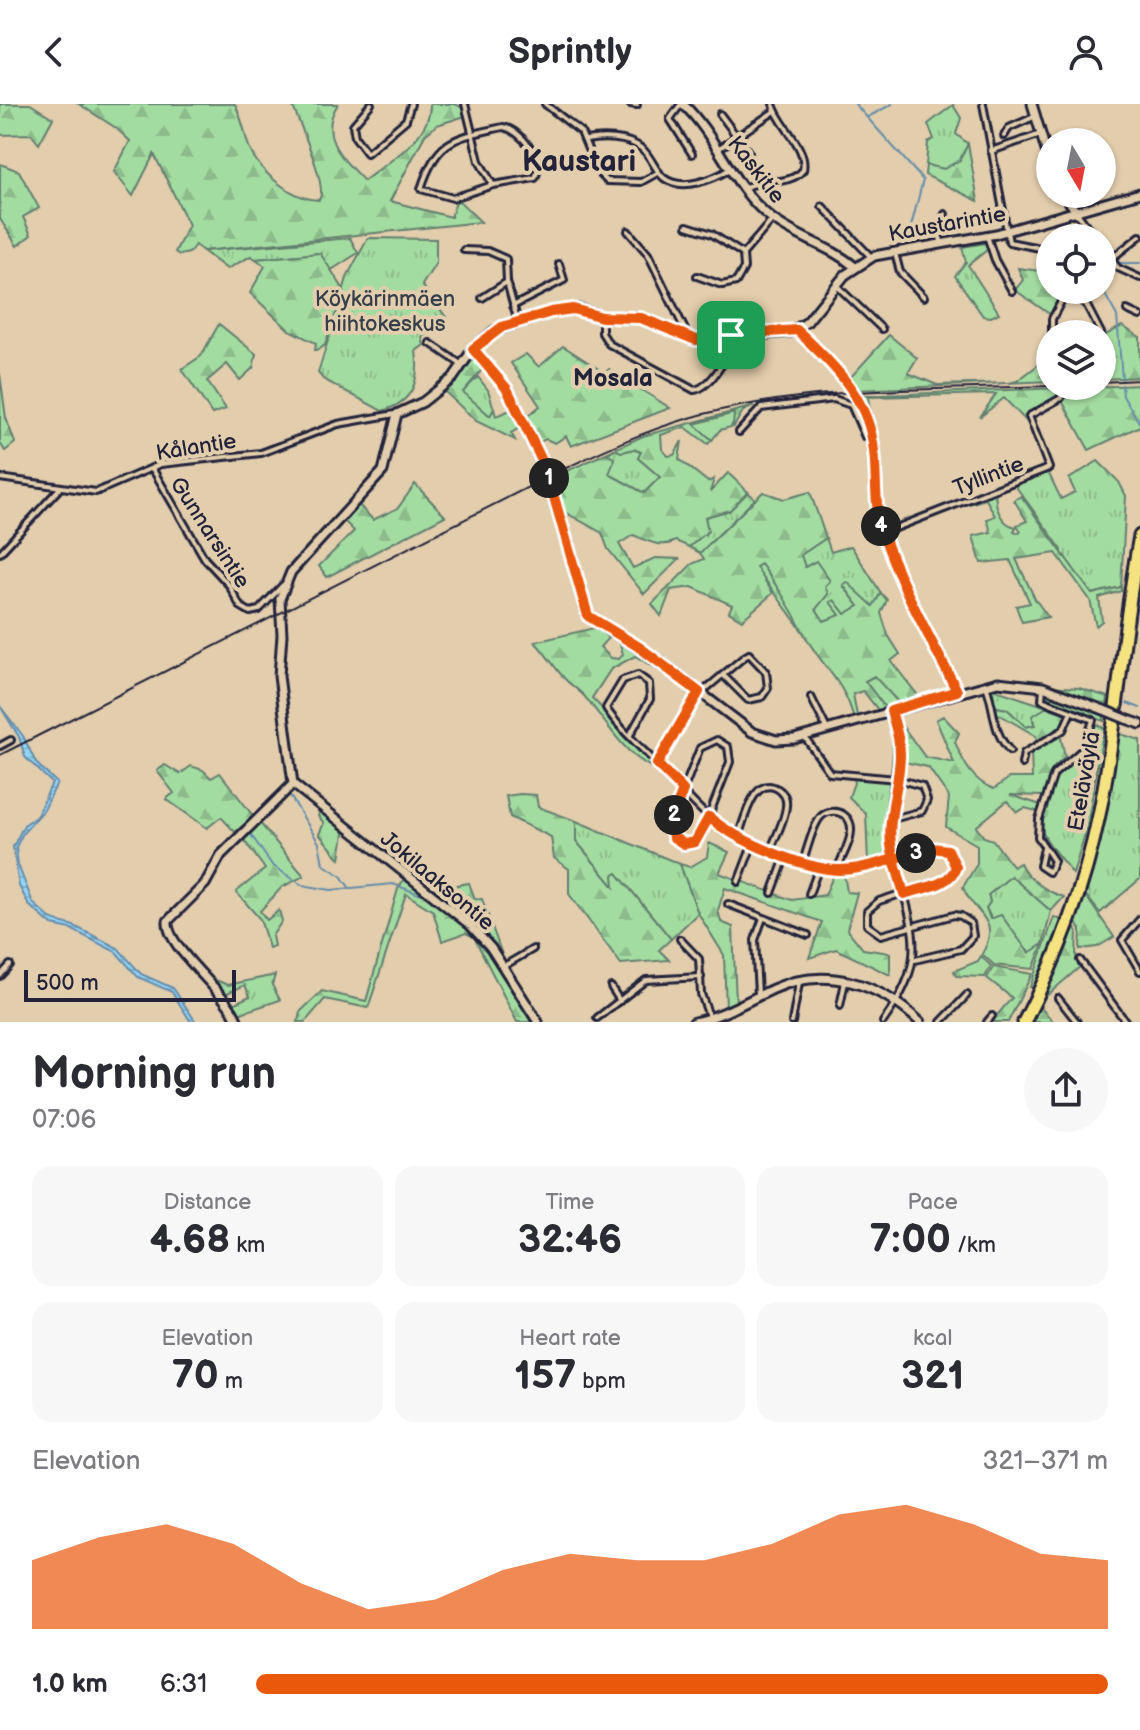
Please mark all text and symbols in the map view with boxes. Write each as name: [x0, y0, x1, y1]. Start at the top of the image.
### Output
icon: back: [32, 30, 76, 74]
icon: person: [1064, 30, 1108, 74]
text: Sprintly: [508, 31, 632, 74]
north arrow: [1036, 128, 1116, 208]
map controls: [1036, 128, 1116, 400]
street label: Kaskitie: [721, 131, 791, 209]
district label: Kaustari: [522, 144, 636, 180]
street label: Kaustarintie: [887, 201, 1008, 248]
button: locate: [1036, 224, 1116, 304]
park label: Köykärinmäen hiihtokeskus: [315, 286, 455, 338]
pin: [697, 301, 765, 369]
icon: arrive: [709, 313, 753, 357]
button: layers: [1036, 320, 1116, 400]
district label: Mosala: [573, 364, 653, 393]
street label: Kålantie: [154, 428, 238, 467]
street label: Tyllintie: [949, 451, 1028, 502]
pin: 1: [529, 458, 569, 498]
text: 1: [544, 464, 554, 491]
street label: Gunnarsintie: [164, 472, 256, 594]
pin: 4: [861, 506, 901, 546]
text: 4: [875, 512, 887, 539]
street label: Eteläväylä: [1062, 729, 1107, 833]
pin: 2: [654, 795, 694, 835]
text: 2: [667, 801, 681, 828]
street label: Jokilaaksontie: [374, 826, 500, 937]
pin: 3: [896, 833, 936, 873]
text: 3: [910, 839, 922, 866]
scale bar: [24, 966, 236, 1002]
text: 500 m: [36, 970, 99, 997]
text: Morning run: [32, 1048, 276, 1101]
button: share: [1024, 1048, 1108, 1132]
text: 07:06: [32, 1105, 96, 1136]
text: Distance: [163, 1189, 251, 1216]
text: Time: [546, 1189, 594, 1216]
text: Pace: [908, 1189, 958, 1216]
text: 4.68: [150, 1216, 230, 1264]
text: 32:46: [518, 1216, 622, 1264]
text: 7:00: [869, 1216, 951, 1264]
text: km: [230, 1232, 265, 1259]
text: /km: [951, 1232, 996, 1259]
text: Elevation: [161, 1325, 253, 1352]
text: Heart rate: [519, 1325, 621, 1352]
text: kcal: [913, 1325, 952, 1352]
text: 70: [172, 1352, 219, 1400]
text: 157: [514, 1352, 576, 1400]
text: 321: [901, 1352, 964, 1400]
text: m: [219, 1368, 243, 1395]
text: bpm: [576, 1368, 626, 1395]
text: Elevation: [32, 1446, 140, 1477]
text: 321–371 m: [983, 1446, 1108, 1477]
text: 1.0 km: [32, 1669, 108, 1700]
text: 6:31: [160, 1669, 207, 1700]

